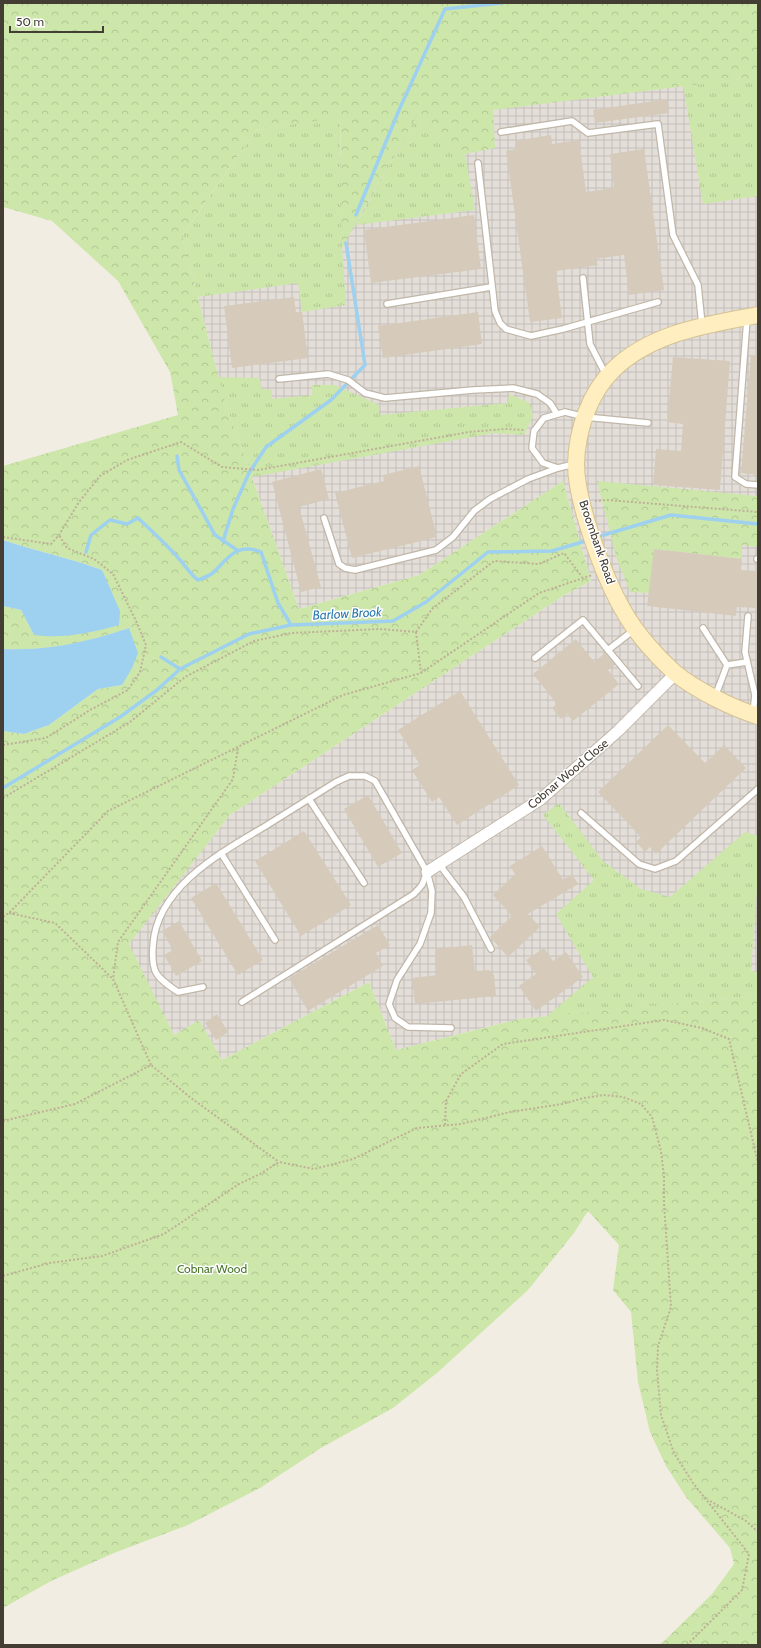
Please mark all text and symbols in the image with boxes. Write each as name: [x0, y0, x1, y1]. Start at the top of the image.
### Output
scale bar: [10, 8, 103, 34]
text: 50 m: [16, 14, 44, 29]
street label: Broombank Road: [576, 498, 619, 586]
water label: Barlow Brook: [312, 603, 382, 623]
street label: Cobnar Wood Close: [524, 735, 611, 812]
park label: Cobnar Wood: [177, 1261, 247, 1276]

